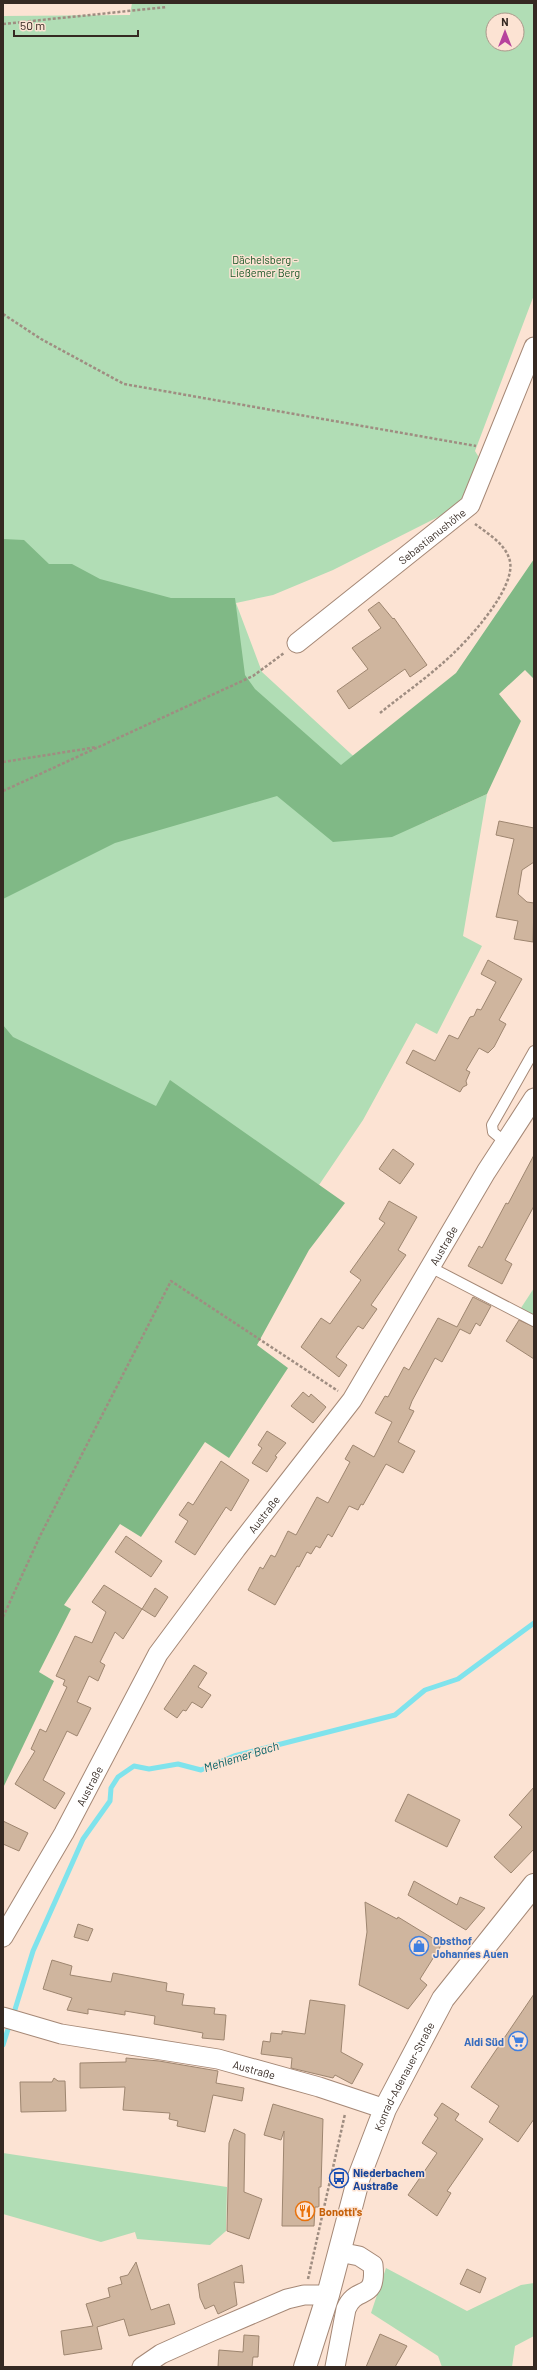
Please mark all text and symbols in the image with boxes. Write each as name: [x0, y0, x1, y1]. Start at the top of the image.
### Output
scale bar: [14, 12, 138, 38]
north arrow: [485, 12, 525, 52]
text: N: [501, 15, 509, 28]
text: 50 m: [20, 18, 45, 32]
park label: Dächelsberg - Ließemer Berg: [230, 253, 300, 279]
street label: Sebastianushöhe: [395, 505, 468, 566]
street label: Austraße: [426, 1223, 460, 1267]
street label: Austraße: [245, 1493, 282, 1535]
water label: Mehlemer Bach: [202, 1738, 280, 1774]
street label: Austraße: [73, 1763, 105, 1808]
place label: Obsthof Johannes Auen: [433, 1934, 508, 1960]
shop icon: Obsthof Johannes Auen: [408, 1935, 430, 1957]
street label: Konrad-Adenauer-Straße: [371, 2019, 436, 2133]
supermarket icon: Aldi Süd: [507, 2030, 529, 2052]
place label: Aldi Süd: [464, 2035, 504, 2048]
street label: Austraße: [232, 2057, 277, 2081]
place label: Niederbachem Austraße: [353, 2166, 425, 2192]
bus stop icon: Niederbachem Austraße: [328, 2167, 350, 2189]
restaurant icon: Bonotti's: [294, 2200, 316, 2222]
place label: Bonotti's: [319, 2205, 363, 2218]

